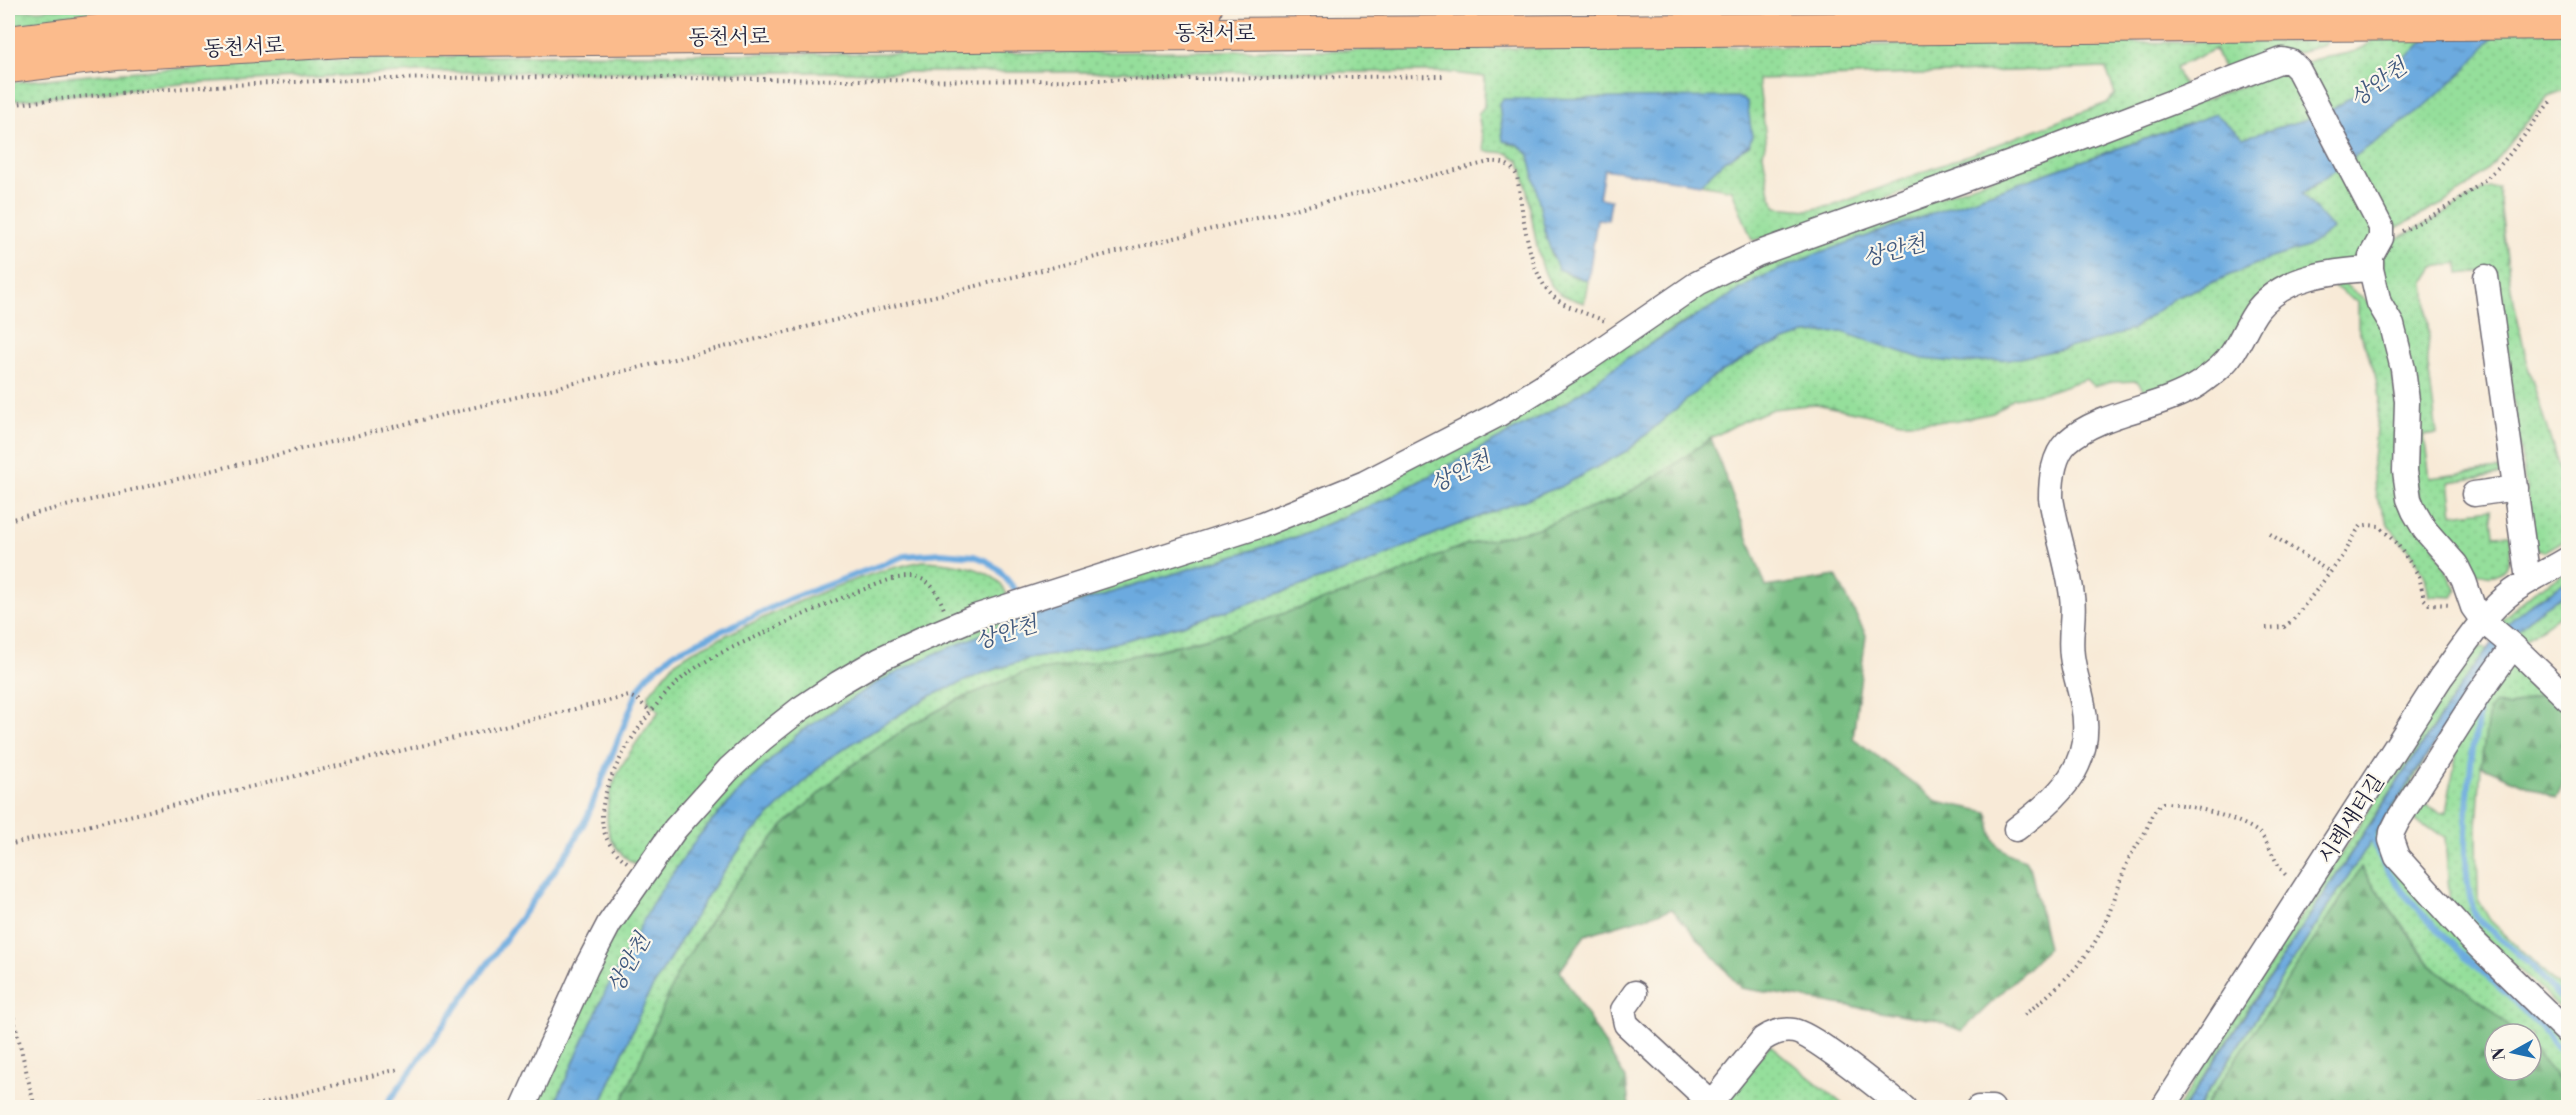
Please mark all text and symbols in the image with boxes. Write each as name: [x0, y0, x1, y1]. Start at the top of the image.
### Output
street label: 동천서로: [1174, 21, 1256, 47]
street label: 동천서로: [688, 24, 770, 52]
street label: 동천서로: [203, 33, 285, 63]
water label: 상안천: [2345, 53, 2414, 113]
water label: 상안천: [1860, 230, 1930, 273]
water label: 상안천: [1426, 445, 1497, 498]
water label: 상안천: [972, 611, 1043, 656]
street label: 시례새터길: [2313, 770, 2390, 869]
water label: 상안천: [602, 928, 657, 998]
north arrow: [2483, 1022, 2543, 1082]
text: N: [2488, 1046, 2510, 1062]

